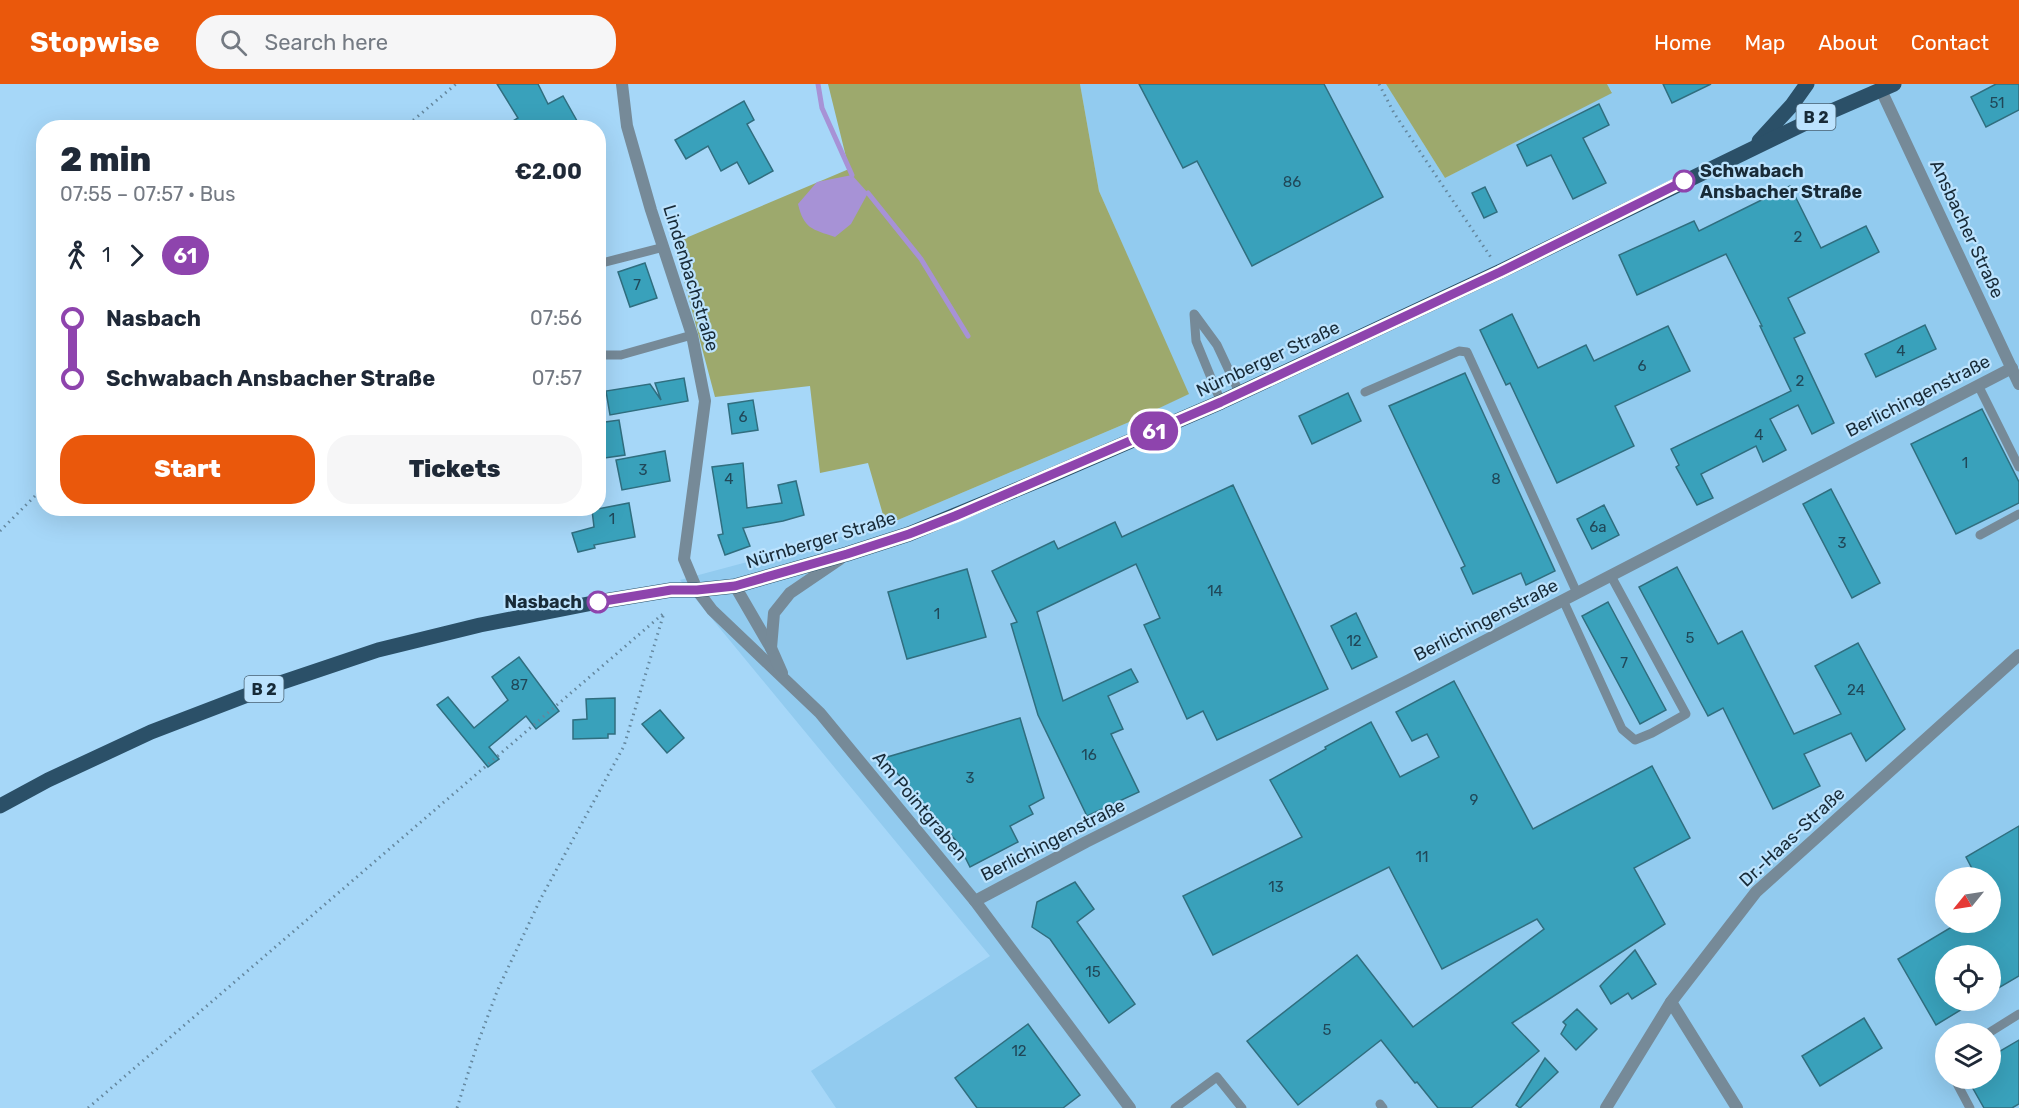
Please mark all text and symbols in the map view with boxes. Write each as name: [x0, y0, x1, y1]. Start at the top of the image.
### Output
search box: [196, 15, 616, 69]
text: Stopwise: [30, 26, 160, 59]
icon: search: [217, 26, 250, 59]
text: Search here: [265, 29, 388, 56]
text: Home: [1654, 30, 1711, 55]
text: Map: [1744, 30, 1785, 55]
text: About: [1818, 30, 1878, 55]
text: Contact: [1911, 30, 1989, 55]
house number: 51: [1989, 94, 2005, 112]
road number: B 2: [1796, 104, 1836, 130]
text: 2 min: [60, 140, 151, 179]
street label: Ansbacher Straße: [1925, 156, 2009, 302]
text: €2.00: [514, 158, 582, 185]
place label: Schwabach Ansbacher Straße: [1700, 160, 1863, 203]
marker: Schwabach Ansbacher Straße: [1673, 170, 1695, 192]
house number: 86: [1283, 173, 1301, 191]
text: 07:55 – 07:57 · Bus: [60, 182, 235, 206]
street label: Lindenbachstraße: [658, 202, 724, 354]
house number: 2: [1794, 228, 1803, 246]
icon: walk: [60, 239, 93, 272]
icon: forward: [120, 239, 153, 272]
text: 1: [102, 243, 111, 267]
text: 61: [174, 243, 197, 268]
house number: 7: [633, 276, 641, 294]
text: Nasbach: [106, 305, 201, 332]
text: 07:56: [530, 306, 582, 330]
street label: Nürnberger Straße: [1193, 316, 1343, 402]
house number: 4: [1896, 342, 1906, 360]
street label: Berlichingenstraße: [1842, 350, 1994, 442]
house number: 6: [1637, 357, 1647, 375]
text: Schwabach Ansbacher Straße: [106, 365, 435, 392]
text: 07:57: [532, 366, 582, 390]
house number: 2: [1796, 372, 1805, 390]
house number: 6: [738, 408, 748, 426]
line badge: 61: [1127, 412, 1181, 450]
text: 61: [1142, 419, 1166, 444]
house number: 4: [1754, 426, 1764, 444]
button: Start: [60, 435, 315, 504]
button: Tickets: [327, 435, 582, 504]
house number: 1: [1962, 454, 1968, 472]
house number: 3: [638, 461, 648, 479]
house number: 4: [724, 470, 734, 488]
house number: 8: [1491, 470, 1501, 488]
street label: Nürnberger Straße: [743, 507, 899, 573]
house number: 1: [609, 510, 615, 528]
house number: 6a: [1589, 518, 1607, 536]
house number: 3: [1837, 534, 1847, 552]
street label: Berlichingenstraße: [1410, 574, 1562, 666]
house number: 14: [1207, 582, 1223, 600]
place label: Nasbach: [504, 591, 582, 613]
marker: Nasbach: [587, 591, 609, 613]
house number: 1: [934, 605, 940, 623]
house number: 5: [1686, 629, 1695, 647]
house number: 12: [1346, 632, 1362, 650]
house number: 7: [1620, 654, 1628, 672]
road number: B 2: [244, 676, 284, 702]
house number: 87: [510, 676, 528, 694]
house number: 24: [1847, 681, 1865, 699]
house number: 16: [1081, 746, 1097, 764]
street label: Am Pointgraben: [868, 747, 972, 865]
house number: 3: [965, 769, 975, 787]
street label: Dr.-Haas-Straße: [1735, 783, 1849, 891]
house number: 9: [1470, 791, 1479, 809]
street label: Berlichingenstraße: [977, 794, 1129, 886]
house number: 11: [1416, 848, 1428, 866]
north arrow: [1935, 867, 2001, 933]
map controls: [1935, 867, 2001, 1089]
house number: 13: [1268, 878, 1284, 896]
button: locate: [1935, 945, 2001, 1011]
house number: 15: [1085, 963, 1101, 981]
house number: 5: [1323, 1021, 1332, 1039]
button: layers: [1935, 1023, 2001, 1089]
house number: 12: [1011, 1042, 1027, 1060]

